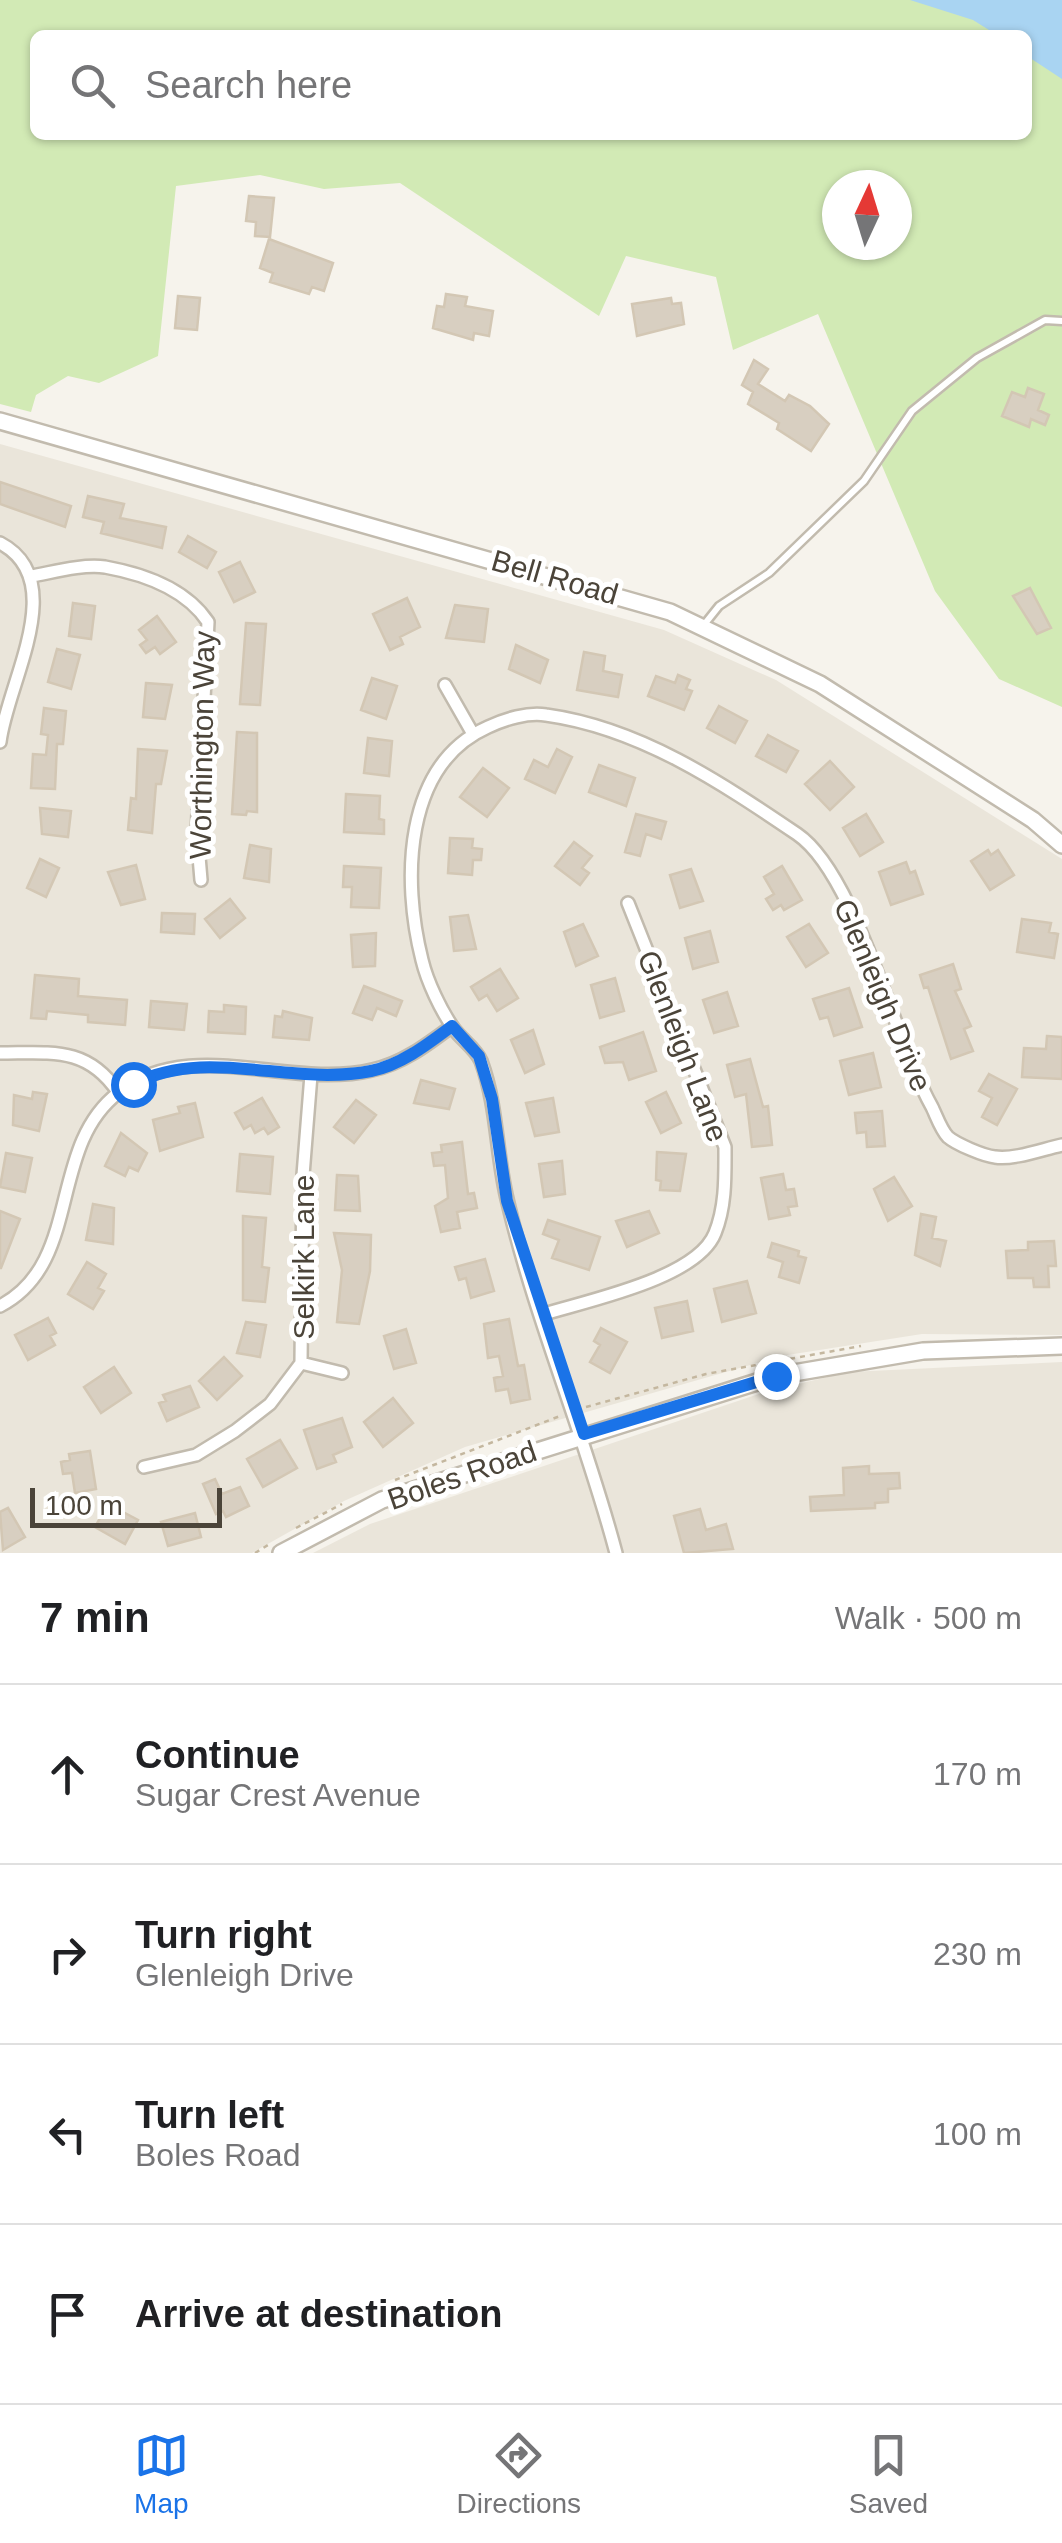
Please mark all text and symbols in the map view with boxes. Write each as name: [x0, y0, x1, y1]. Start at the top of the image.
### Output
search box: [30, 30, 1032, 140]
icon: search: [65, 58, 120, 113]
text: Search here: [145, 64, 352, 106]
north arrow: [822, 170, 912, 260]
street label: Bell Road: [488, 543, 622, 611]
street label: Worthington Way: [184, 631, 220, 859]
street label: Glenleigh Drive: [828, 894, 938, 1096]
street label: Glenleigh Lane: [631, 946, 735, 1146]
route start: [111, 1062, 157, 1108]
street label: Selkirk Lane: [287, 1174, 320, 1340]
route end: [754, 1354, 800, 1400]
street label: Boles Road: [383, 1434, 541, 1516]
scale bar: [30, 1483, 222, 1528]
text: 100 m: [45, 1490, 123, 1521]
text: 7 min: [40, 1594, 150, 1641]
text: Walk · 500 m: [835, 1600, 1022, 1636]
text: Continue: [135, 1734, 300, 1776]
icon: ahead: [40, 1747, 95, 1802]
text: 170 m: [933, 1756, 1022, 1792]
text: Sugar Crest Avenue: [135, 1777, 421, 1813]
text: Turn right: [135, 1914, 312, 1956]
icon: right: [40, 1927, 95, 1982]
text: 230 m: [933, 1936, 1022, 1972]
text: Glenleigh Drive: [135, 1957, 354, 1993]
text: Turn left: [135, 2094, 284, 2136]
icon: left: [40, 2107, 95, 2162]
text: 100 m: [933, 2116, 1022, 2152]
text: Boles Road: [135, 2137, 300, 2173]
icon: arrive: [40, 2287, 95, 2342]
text: Arrive at destination: [135, 2293, 502, 2335]
tab: Map: [134, 2428, 189, 2520]
tab: Directions: [457, 2428, 581, 2520]
tab: Saved: [849, 2428, 928, 2520]

